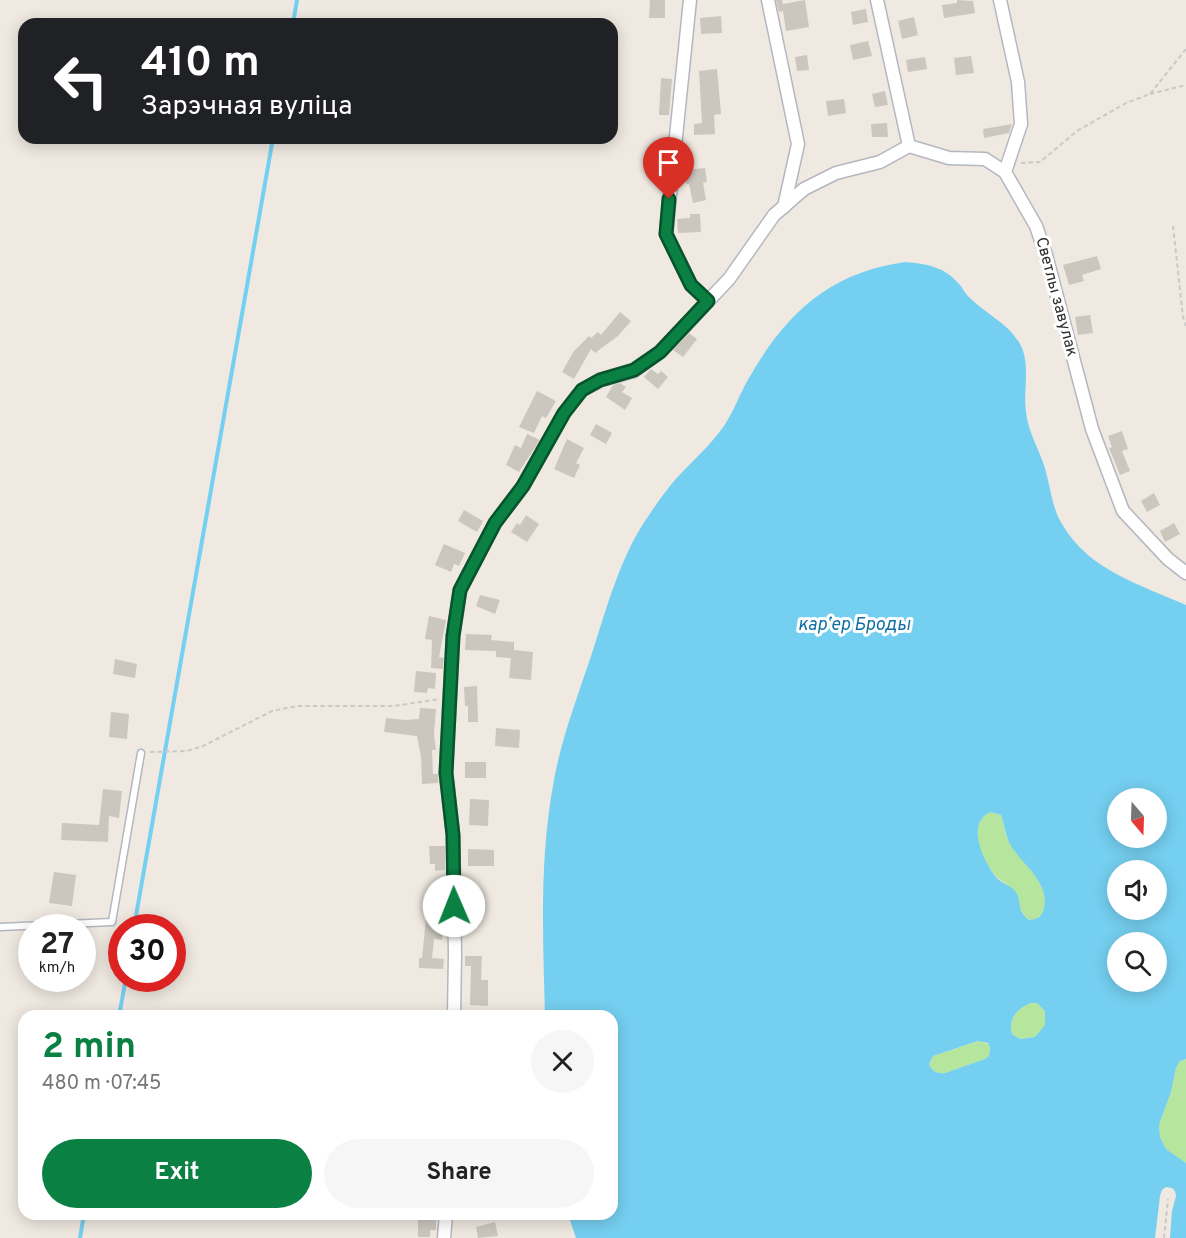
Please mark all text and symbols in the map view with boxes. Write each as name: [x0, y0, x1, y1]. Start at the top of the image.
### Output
text: 410 m: [141, 38, 260, 91]
icon: left: [42, 42, 120, 120]
text: Зарэчная вуліца: [141, 90, 352, 124]
pin: [643, 137, 694, 199]
icon: arrive: [652, 146, 685, 179]
street label: Светлы завулак: [1030, 235, 1082, 359]
water label: карʼер Броды: [798, 614, 911, 637]
north arrow: [1107, 788, 1167, 848]
map controls: [1107, 788, 1167, 992]
button: sound: [1107, 860, 1167, 920]
position arrow: [422, 874, 486, 938]
speed limit sign: 30: [108, 914, 186, 992]
text: 27: [40, 927, 74, 964]
button: search: [1107, 932, 1167, 992]
text: km/h: [39, 959, 75, 978]
text: 2 min: [42, 1025, 136, 1071]
button: close: [531, 1030, 594, 1093]
text: 480 m · 07:45: [42, 1071, 162, 1097]
button: Exit: [42, 1139, 312, 1208]
button: Share: [324, 1139, 594, 1208]

